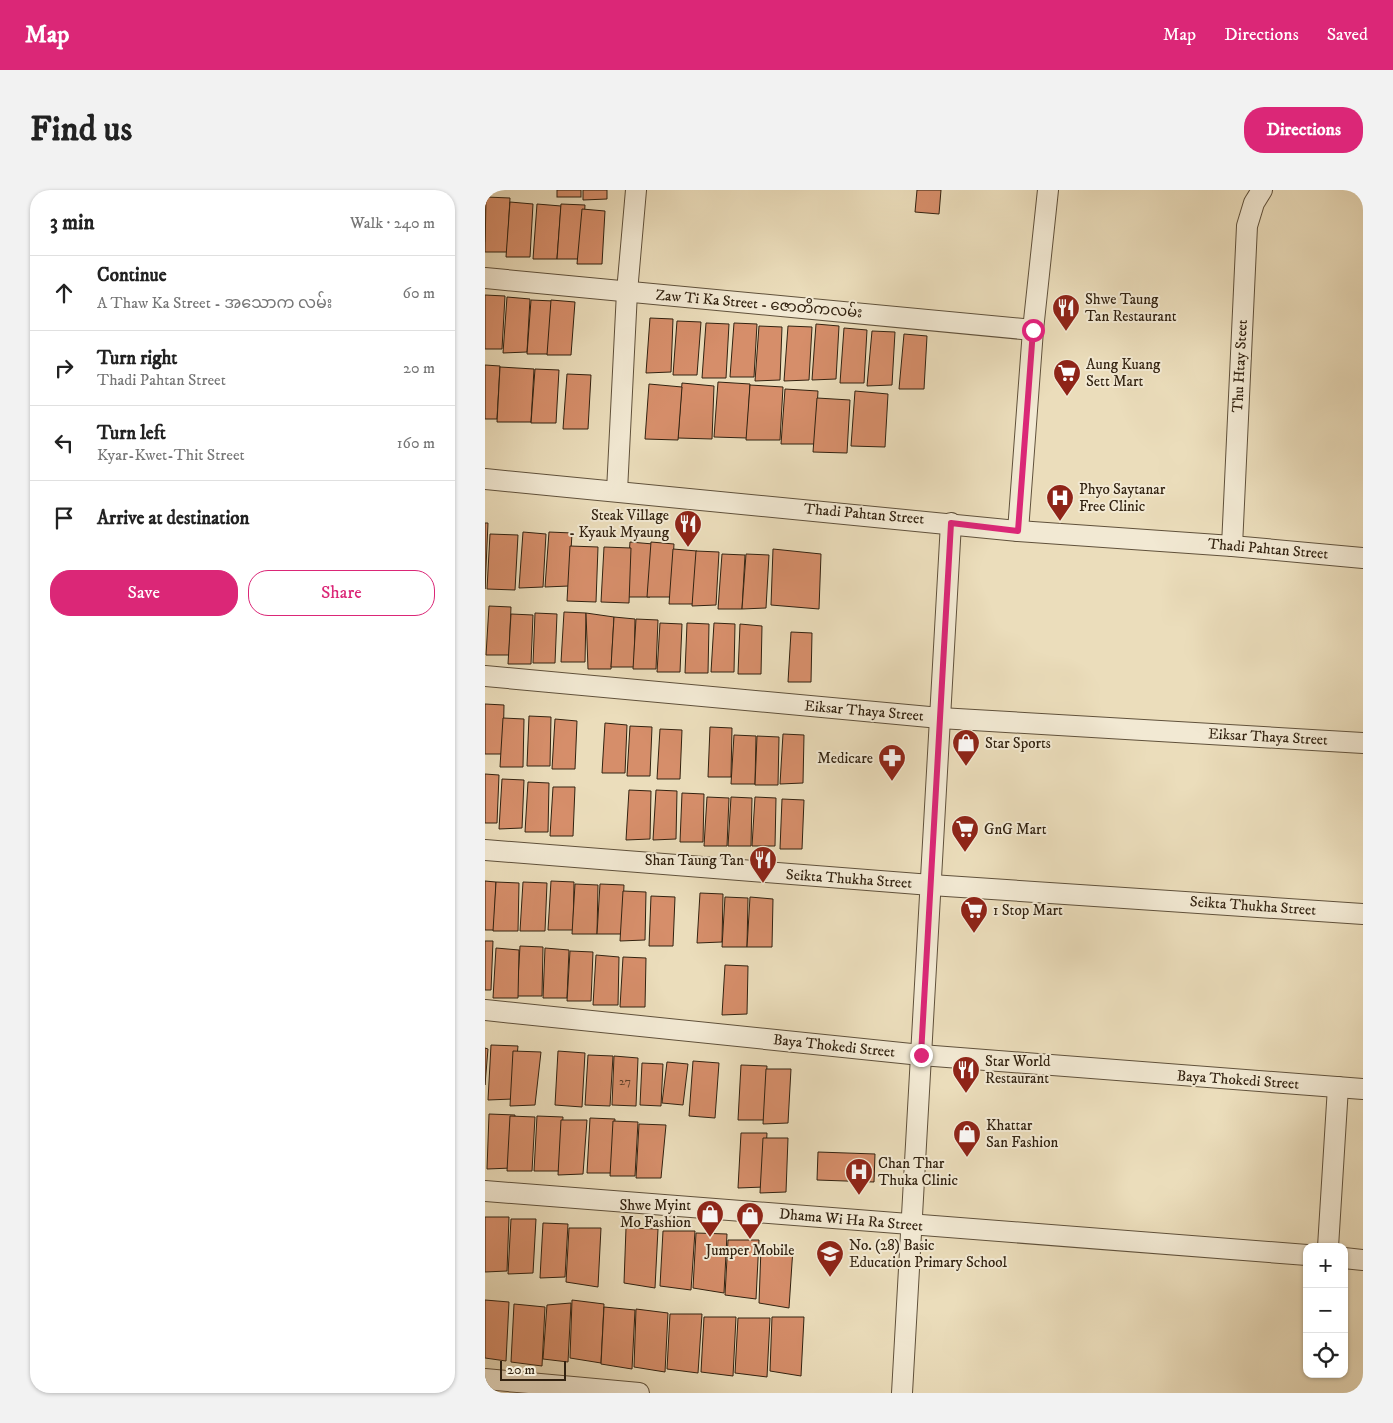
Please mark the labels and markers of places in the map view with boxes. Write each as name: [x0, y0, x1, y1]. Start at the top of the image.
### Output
place label: Shwe Taung Tan Restaurant: [1085, 290, 1177, 326]
restaurant icon: Shwe Taung Tan Restaurant: [1051, 293, 1081, 332]
place label: Aung Kuang Sett Mart: [1086, 355, 1161, 391]
supermarket icon: Aung Kuang Sett Mart: [1052, 358, 1082, 397]
place label: Phyo Saytanar Free Clinic: [1079, 480, 1166, 516]
hospital icon: Phyo Saytanar Free Clinic: [1045, 483, 1075, 522]
place label: Steak Village - Kyauk Myaung: [569, 506, 670, 542]
restaurant icon: Steak Village - Kyauk Myaung: [673, 509, 703, 548]
shop icon: Star Sports: [951, 728, 981, 767]
place label: Star Sports: [985, 734, 1051, 753]
pharmacy icon: Medicare: [877, 743, 907, 782]
place label: Medicare: [817, 749, 873, 768]
supermarket icon: GnG Mart: [950, 814, 980, 853]
place label: GnG Mart: [984, 820, 1047, 839]
restaurant icon: Shan Taung Tan: [748, 845, 778, 884]
place label: Shan Taung Tan: [645, 851, 744, 870]
supermarket icon: 1 Stop Mart: [959, 895, 989, 934]
place label: 1 Stop Mart: [993, 901, 1063, 920]
place label: Star World Restaurant: [985, 1052, 1051, 1088]
restaurant icon: Star World Restaurant: [951, 1055, 981, 1094]
place label: Khattar San Fashion: [986, 1116, 1058, 1152]
shop icon: Khattar San Fashion: [952, 1119, 982, 1158]
place label: Chan Thar Thuka Clinic: [878, 1154, 958, 1190]
hospital icon: Chan Thar Thuka Clinic: [844, 1157, 874, 1196]
place label: Shwe Myint Mo Fashion: [619, 1196, 691, 1232]
shop icon: Shwe Myint Mo Fashion: [695, 1199, 725, 1238]
shop icon: Jumper Mobile: [735, 1201, 765, 1240]
place label: No. (28) Basic Education Primary School: [849, 1236, 1008, 1272]
school or university icon: No. (28) Basic Education Primary School: [815, 1239, 845, 1278]
place label: Jumper Mobile: [703, 1241, 795, 1260]

